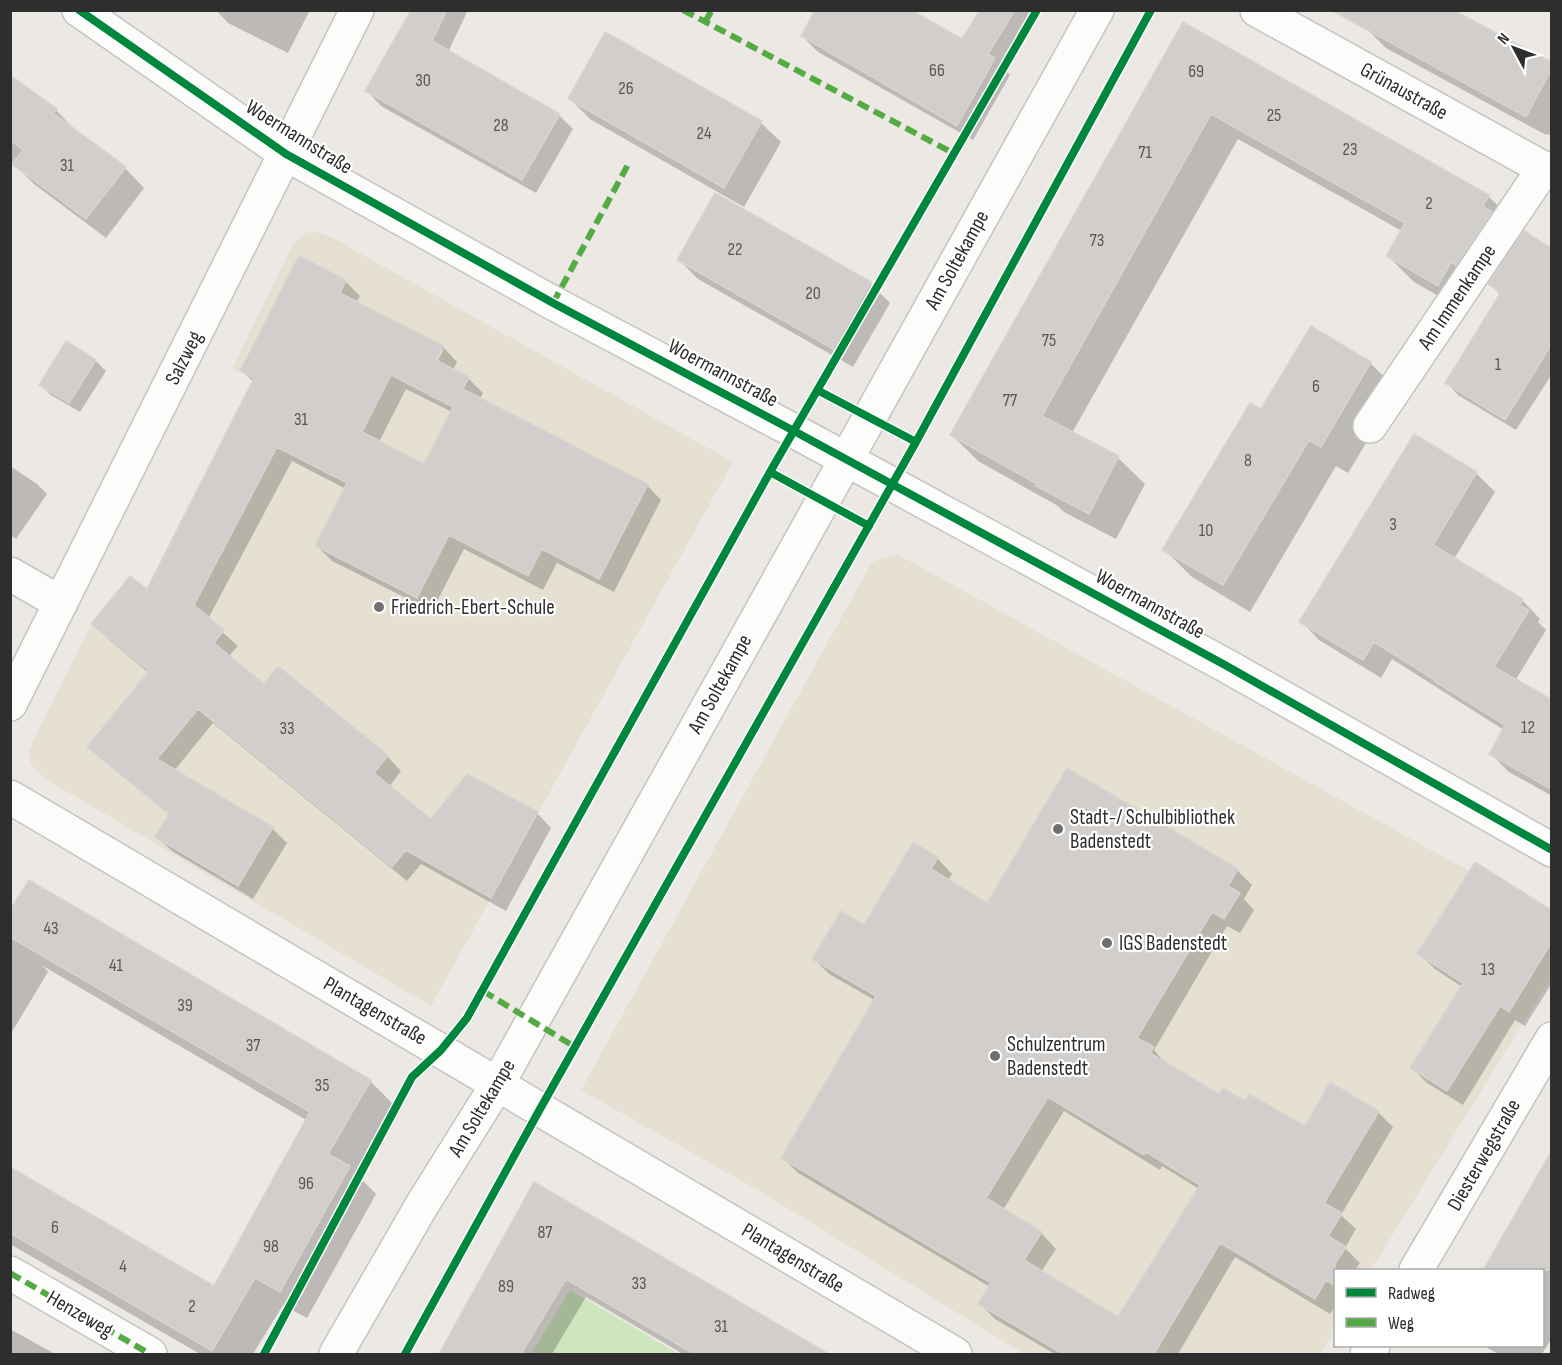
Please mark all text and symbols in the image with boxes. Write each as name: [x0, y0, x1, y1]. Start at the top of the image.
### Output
north arrow: [1484, 18, 1544, 78]
text: N: [1494, 30, 1514, 49]
street label: Grünaustraße: [1356, 57, 1452, 125]
house number: 66: [929, 60, 945, 81]
house number: 69: [1188, 61, 1204, 82]
house number: 30: [415, 70, 431, 91]
house number: 26: [618, 78, 634, 99]
street label: Woermannstraße: [241, 94, 357, 180]
house number: 25: [1267, 105, 1281, 126]
house number: 28: [493, 115, 509, 136]
house number: 24: [697, 123, 712, 144]
house number: 23: [1343, 139, 1358, 160]
house number: 71: [1138, 142, 1152, 163]
house number: 31: [60, 155, 75, 176]
house number: 2: [1425, 193, 1433, 214]
street label: Am Soltekampe: [919, 206, 994, 315]
house number: 73: [1090, 230, 1104, 251]
house number: 22: [728, 239, 742, 260]
street label: Am Immenkampe: [1412, 240, 1501, 355]
house number: 20: [805, 283, 821, 304]
street label: Salzweg: [160, 327, 208, 389]
house number: 75: [1042, 330, 1056, 351]
street label: Woermannstraße: [664, 334, 782, 412]
house number: 1: [1495, 354, 1502, 375]
house number: 6: [1312, 376, 1320, 397]
house number: 77: [1003, 390, 1018, 411]
house number: 31: [294, 409, 309, 430]
house number: 8: [1244, 450, 1252, 471]
house number: 3: [1389, 514, 1397, 535]
house number: 10: [1199, 520, 1213, 541]
street label: Woermannstraße: [1091, 564, 1209, 644]
place label: Friedrich-Ebert-Schule: [391, 595, 555, 620]
marker: Friedrich-Ebert-Schule: [372, 600, 386, 614]
street label: Am Soltekampe: [682, 630, 757, 739]
house number: 12: [1521, 717, 1535, 738]
house number: 33: [279, 718, 295, 739]
place label: Stadt-/ Schulbibliothek Badenstedt: [1070, 805, 1235, 854]
marker: Stadt-/ Schulbibliothek Badenstedt: [1051, 822, 1065, 836]
house number: 43: [43, 918, 59, 939]
place label: IGS Badenstedt: [1119, 931, 1227, 956]
marker: IGS Badenstedt: [1100, 936, 1114, 950]
house number: 41: [109, 955, 124, 976]
house number: 13: [1481, 959, 1495, 980]
street label: Plantagenstraße: [319, 971, 431, 1051]
house number: 39: [177, 995, 193, 1016]
place label: Schulzentrum Badenstedt: [1007, 1032, 1106, 1081]
house number: 37: [246, 1035, 261, 1056]
marker: Schulzentrum Badenstedt: [988, 1049, 1002, 1063]
street label: Am Soltekampe: [443, 1055, 521, 1162]
house number: 35: [315, 1075, 329, 1096]
street label: Diesterwegstraße: [1442, 1095, 1526, 1215]
house number: 96: [298, 1173, 314, 1194]
house number: 6: [51, 1217, 59, 1238]
street label: Plantagenstraße: [737, 1218, 849, 1298]
house number: 87: [537, 1222, 553, 1243]
house number: 98: [263, 1236, 279, 1257]
house number: 4: [119, 1256, 127, 1277]
legend: [1334, 1269, 1544, 1347]
house number: 33: [631, 1273, 647, 1294]
house number: 89: [498, 1276, 514, 1297]
text: Radweg: [1388, 1283, 1435, 1304]
street label: Henzeweg: [42, 1285, 118, 1343]
house number: 2: [188, 1296, 196, 1317]
text: Weg: [1388, 1313, 1414, 1334]
house number: 31: [714, 1316, 729, 1337]

